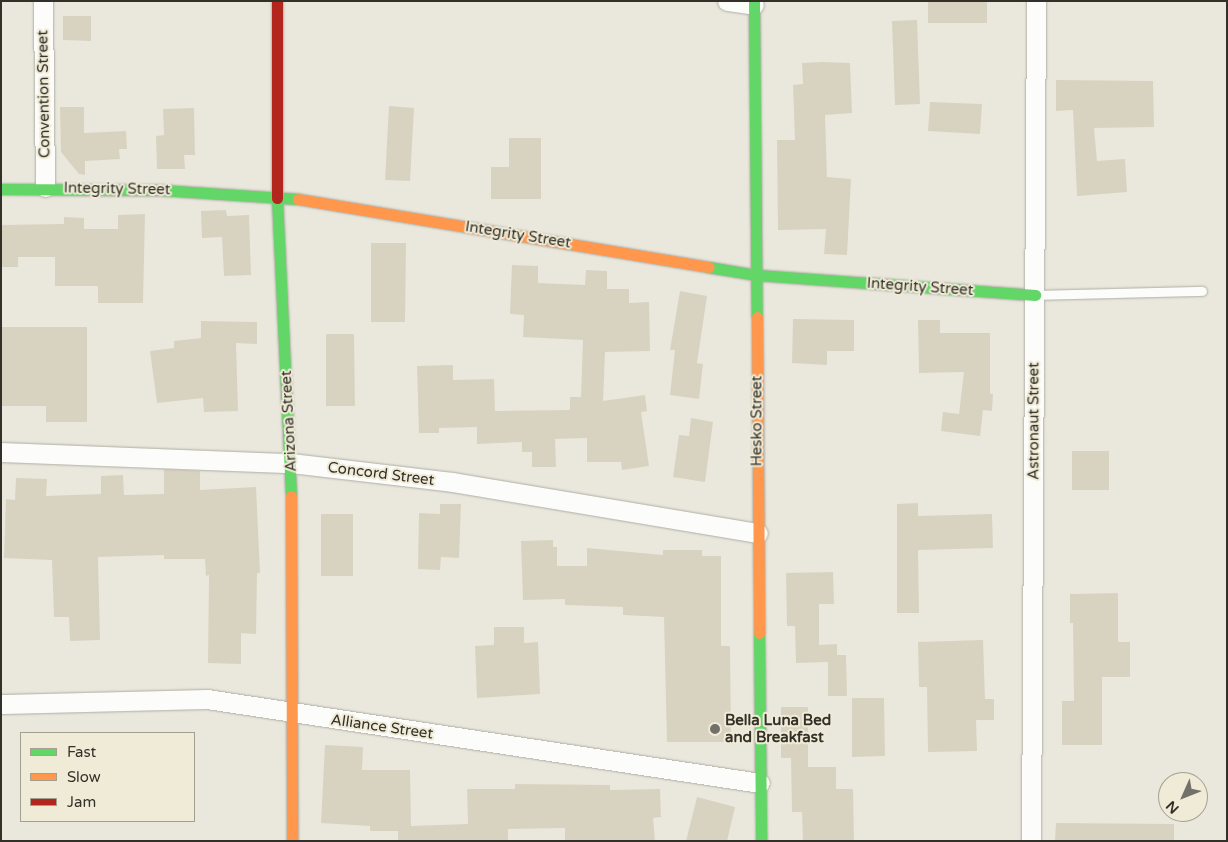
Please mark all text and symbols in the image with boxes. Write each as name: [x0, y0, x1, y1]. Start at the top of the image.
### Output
street label: Convention Street: [34, 30, 54, 158]
street label: Integrity Street: [64, 179, 170, 199]
street label: Integrity Street: [464, 218, 572, 252]
street label: Integrity Street: [866, 274, 974, 300]
street label: Astronaut Street: [1025, 362, 1043, 480]
street label: Arizona Street: [277, 370, 301, 472]
street label: Hesko Street: [748, 376, 766, 466]
street label: Concord Street: [327, 459, 435, 489]
street label: Alliance Street: [330, 711, 434, 743]
place label: Bella Luna Bed and Breakfast: [725, 711, 831, 746]
marker: Bella Luna Bed and Breakfast: [709, 723, 721, 735]
legend: [20, 732, 195, 822]
text: Fast: [67, 743, 96, 761]
text: Slow: [67, 768, 101, 786]
north arrow: [1158, 772, 1208, 822]
text: Jam: [67, 793, 96, 811]
text: N: [1163, 797, 1183, 817]

